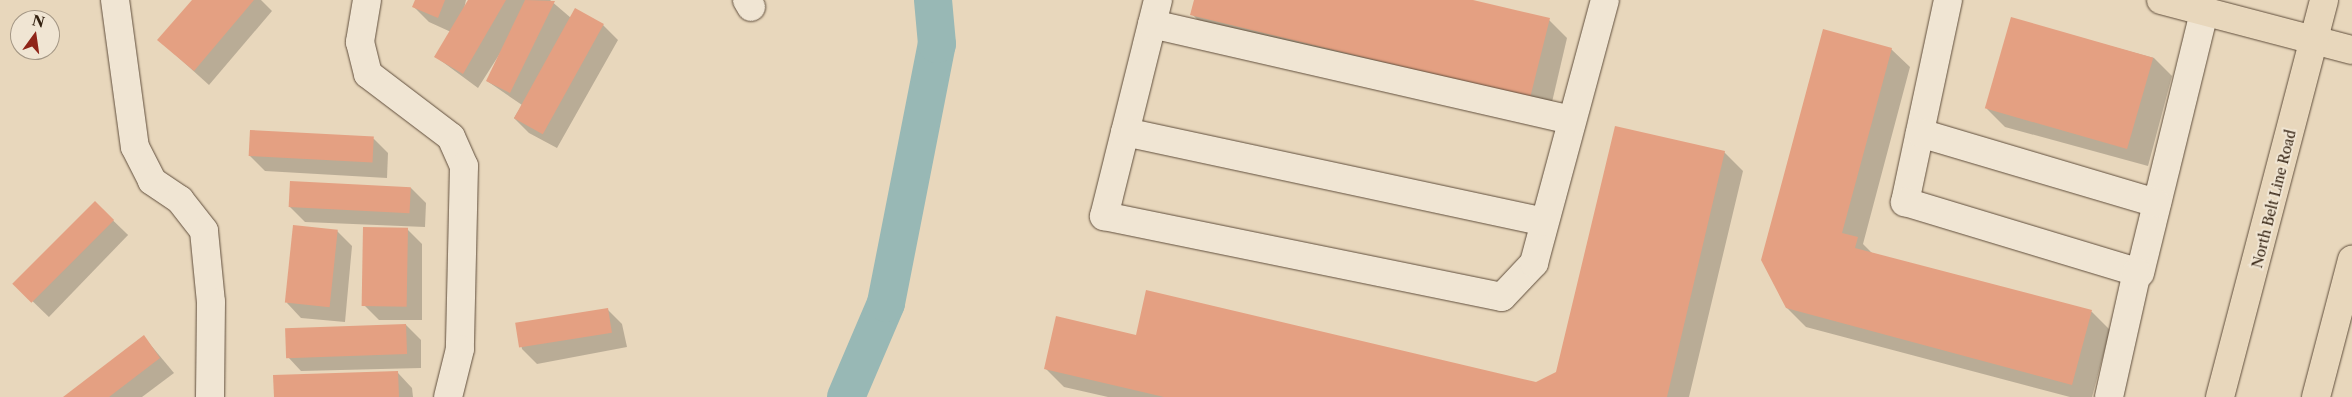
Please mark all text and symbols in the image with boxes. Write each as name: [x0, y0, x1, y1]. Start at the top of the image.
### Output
north arrow: [10, 10, 60, 60]
text: N: [30, 11, 46, 32]
street label: North Belt Line Road: [2249, 128, 2299, 270]

